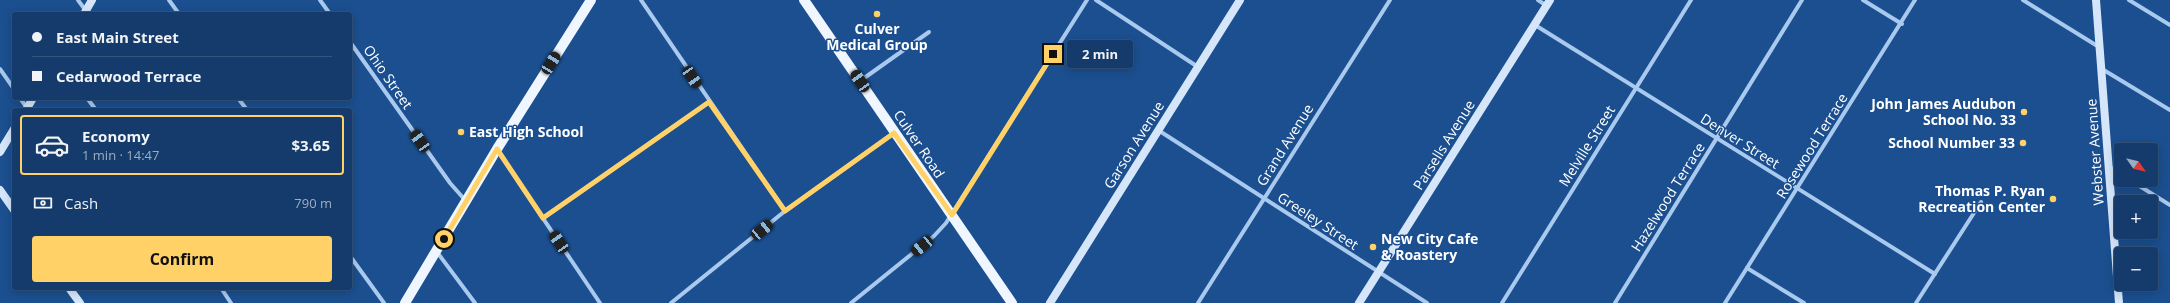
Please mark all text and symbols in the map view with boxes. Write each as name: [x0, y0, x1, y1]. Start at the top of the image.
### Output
marker: Culver Medical Group: [872, 9, 882, 19]
place label: Culver Medical Group: [826, 19, 928, 54]
text: East Main Street: [56, 27, 179, 47]
callout: 2 min: [1067, 40, 1133, 68]
street label: Ohio Street: [359, 41, 417, 113]
route end: [1044, 45, 1062, 63]
text: 2 min: [1082, 45, 1118, 63]
car: [540, 50, 562, 76]
car: [680, 64, 704, 90]
text: Cedarwood Terrace: [56, 66, 201, 86]
car: [848, 68, 872, 94]
street label: Rosewood Terrace: [1771, 89, 1852, 202]
place label: John James Audubon School No. 33: [1869, 94, 2016, 129]
street label: Parsells Avenue: [1408, 96, 1479, 193]
street label: Garson Avenue: [1099, 97, 1168, 192]
street label: Webster Avenue: [2081, 98, 2108, 206]
street label: Grand Avenue: [1252, 100, 1317, 189]
street label: Melville Street: [1554, 102, 1619, 190]
street label: Culver Road: [890, 106, 949, 182]
marker: John James Audubon School No. 33: [2019, 107, 2029, 117]
street label: Denver Street: [1697, 109, 1783, 172]
place label: East High School: [469, 122, 583, 141]
text: Economy: [82, 126, 150, 146]
icon: car: [34, 127, 70, 163]
marker: East High School: [456, 127, 466, 137]
car: [408, 128, 432, 154]
place label: School Number 33: [1888, 133, 2015, 152]
text: $3.65: [291, 135, 330, 155]
street label: Hazelwood Terrace: [1626, 138, 1709, 255]
marker: School Number 33: [2018, 138, 2028, 148]
north arrow: [2114, 143, 2158, 187]
map controls: [2114, 143, 2158, 291]
text: 1 min · 14:47: [82, 146, 159, 164]
place label: Thomas P. Ryan Recreation Center: [1918, 181, 2046, 216]
street label: Greeley Street: [1274, 187, 1362, 254]
icon: cash: [32, 192, 54, 214]
text: Cash: [64, 193, 98, 213]
text: 790 m: [294, 194, 332, 212]
marker: Thomas P. Ryan Recreation Center: [2048, 194, 2058, 204]
button: +: [2114, 195, 2158, 239]
car: [749, 218, 775, 242]
car: [547, 229, 571, 255]
place label: New City Cafe & Roastery: [1381, 229, 1478, 264]
route start: [435, 230, 453, 248]
car: [909, 234, 935, 258]
button: Confirm: [32, 236, 332, 282]
marker: New City Cafe & Roastery: [1368, 242, 1378, 252]
button: −: [2114, 247, 2158, 291]

